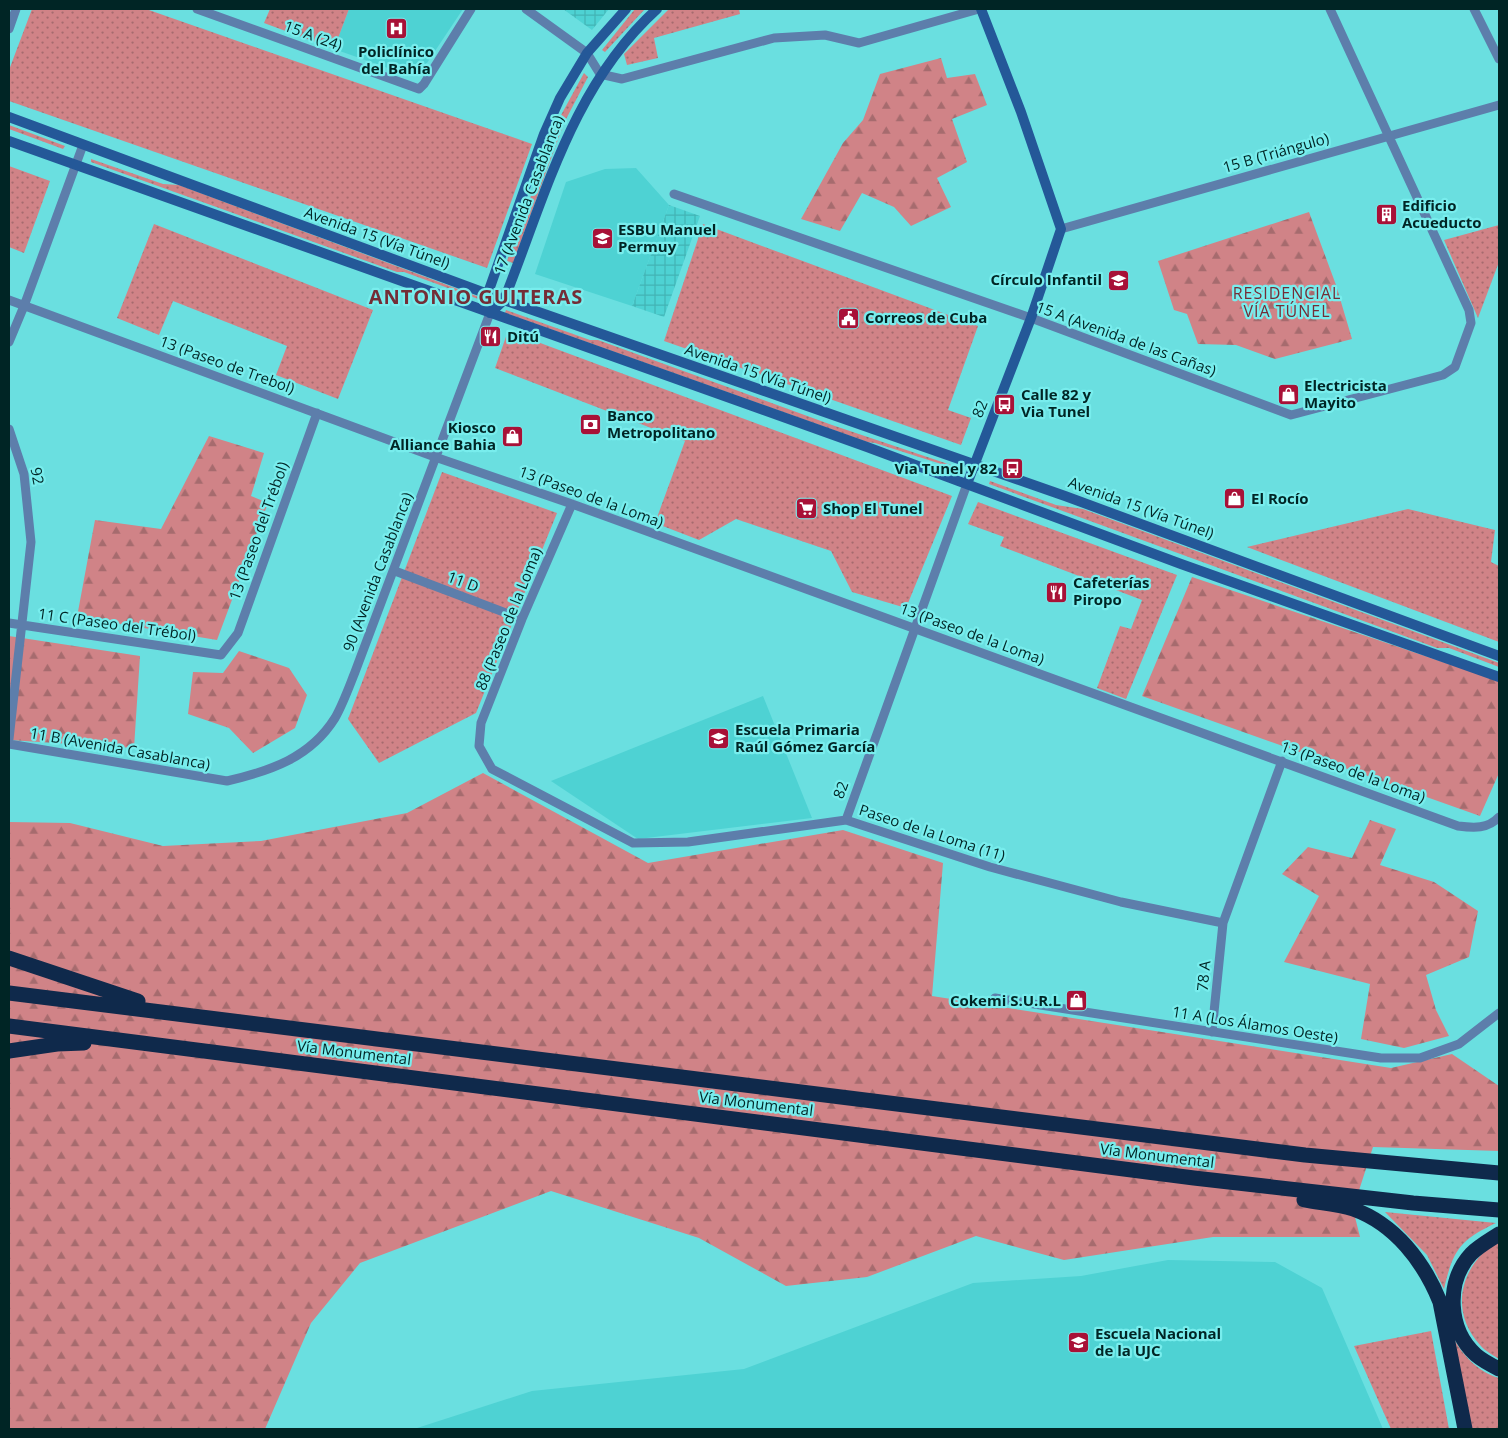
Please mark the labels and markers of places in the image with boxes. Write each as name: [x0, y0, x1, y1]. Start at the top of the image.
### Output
hospital icon: Policlínico del Bahía: [384, 17, 408, 41]
place label: Policlínico del Bahía: [358, 41, 434, 78]
place label: Edificio Acueducto: [1402, 195, 1482, 232]
building icon: Edificio Acueducto: [1374, 203, 1398, 227]
place label: ESBU Manuel Permuy: [618, 219, 716, 256]
school or university icon: ESBU Manuel Permuy: [590, 227, 614, 251]
school or university icon: Círculo Infantil: [1106, 268, 1130, 292]
place label: Círculo Infantil: [991, 269, 1102, 289]
public building icon: Correos de Cuba: [837, 306, 861, 330]
place label: Correos de Cuba: [865, 307, 987, 327]
restaurant icon: Ditú: [479, 325, 503, 349]
place label: Ditú: [507, 326, 539, 346]
place label: Electricista Mayito: [1304, 375, 1387, 412]
shop icon: Electricista Mayito: [1276, 383, 1300, 407]
place label: Calle 82 y Via Tunel: [1021, 384, 1092, 421]
bus stop icon: Calle 82 y Via Tunel: [993, 392, 1017, 416]
place label: Banco Metropolitano: [607, 405, 715, 442]
bank icon: Banco Metropolitano: [579, 413, 603, 437]
place label: Kiosco Alliance Bahia: [390, 417, 496, 454]
shop icon: Kiosco Alliance Bahia: [500, 425, 524, 449]
bus stop icon: Via Tunel y 82: [1001, 457, 1025, 481]
place label: Via Tunel y 82: [894, 458, 997, 478]
shop icon: El Rocío: [1223, 487, 1247, 511]
place label: El Rocío: [1251, 488, 1309, 508]
supermarket icon: Shop El Tunel: [795, 497, 819, 521]
place label: Shop El Tunel: [823, 498, 923, 518]
place label: Cafeterías Piropo: [1073, 572, 1150, 609]
restaurant icon: Cafeterías Piropo: [1045, 580, 1069, 604]
place label: Escuela Primaria Raúl Gómez García: [735, 719, 875, 756]
school or university icon: Escuela Primaria Raúl Gómez García: [707, 727, 731, 751]
shop icon: Cokemi S.U.R.L: [1065, 989, 1089, 1013]
place label: Cokemi S.U.R.L: [950, 990, 1061, 1010]
place label: Escuela Nacional de la UJC: [1095, 1323, 1221, 1360]
school or university icon: Escuela Nacional de la UJC: [1067, 1331, 1091, 1355]

